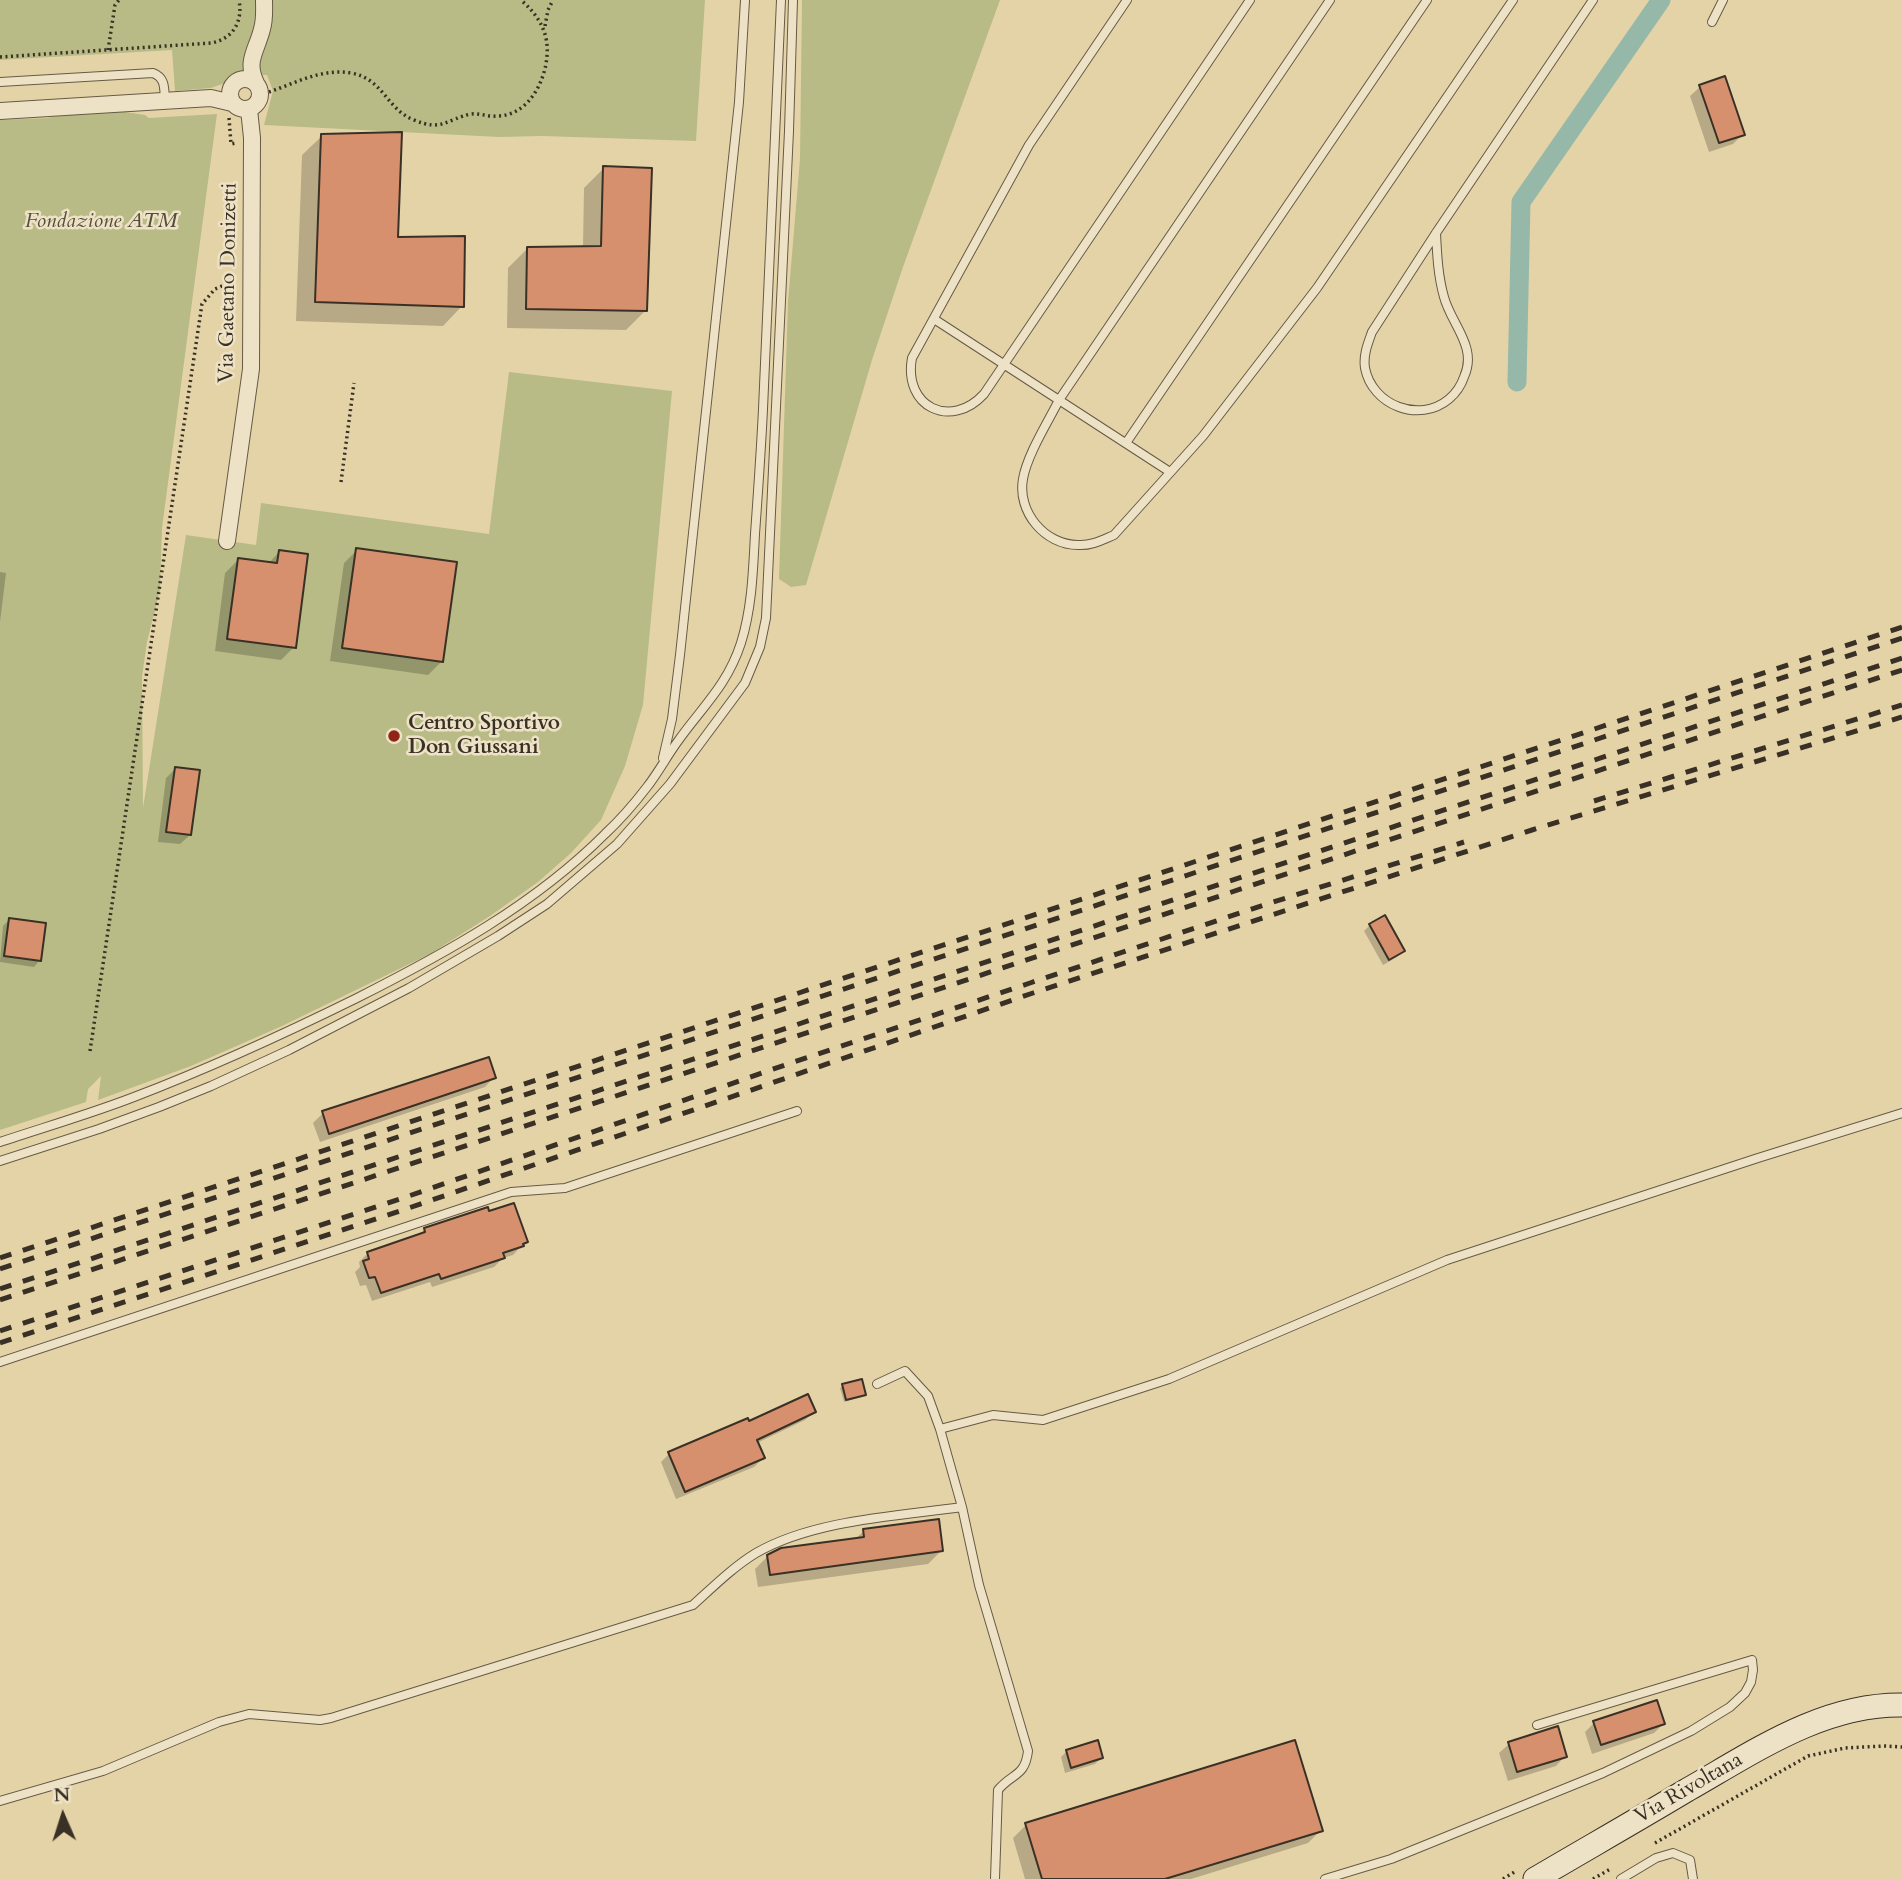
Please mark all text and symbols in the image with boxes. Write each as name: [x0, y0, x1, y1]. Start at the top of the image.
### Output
street label: Via Gaetano Donizetti: [215, 183, 243, 383]
park label: Fondazione ATM: [25, 209, 177, 235]
place label: Centro Sportivo Don Giussani: [408, 711, 560, 761]
marker: Centro Sportivo Don Giussani: [386, 728, 402, 744]
street label: Via Rivoltana: [1631, 1748, 1747, 1830]
north arrow: [28, 1781, 98, 1851]
text: N: [53, 1782, 71, 1808]

